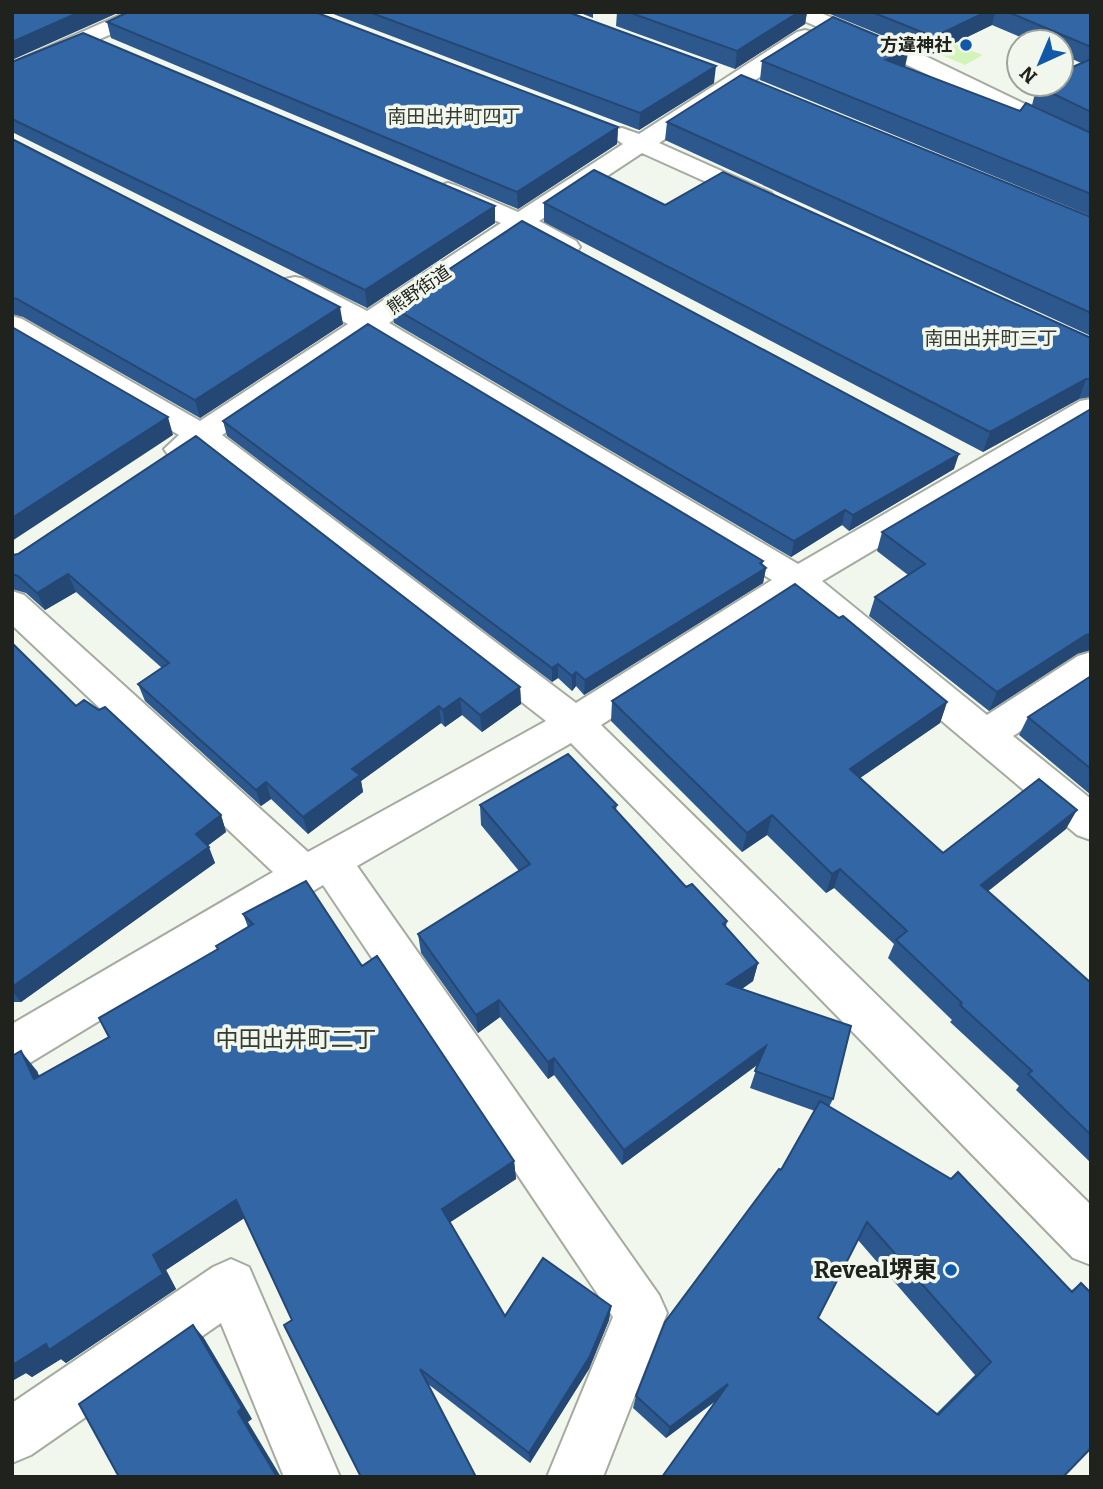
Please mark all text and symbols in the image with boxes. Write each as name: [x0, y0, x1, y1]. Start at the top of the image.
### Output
north arrow: [1005, 28, 1075, 98]
place label: 方違神社: [880, 34, 952, 56]
marker: 方違神社: [958, 37, 974, 53]
text: N: [1015, 61, 1042, 88]
district label: 南田出井町四丁: [387, 105, 521, 128]
street label: 熊野街道: [383, 261, 455, 319]
district label: 南田出井町三丁: [924, 327, 1058, 350]
district label: 中田出井町二丁: [216, 1025, 377, 1053]
place label: Reveal堺東: [814, 1256, 937, 1284]
marker: Reveal堺東: [943, 1262, 959, 1278]

